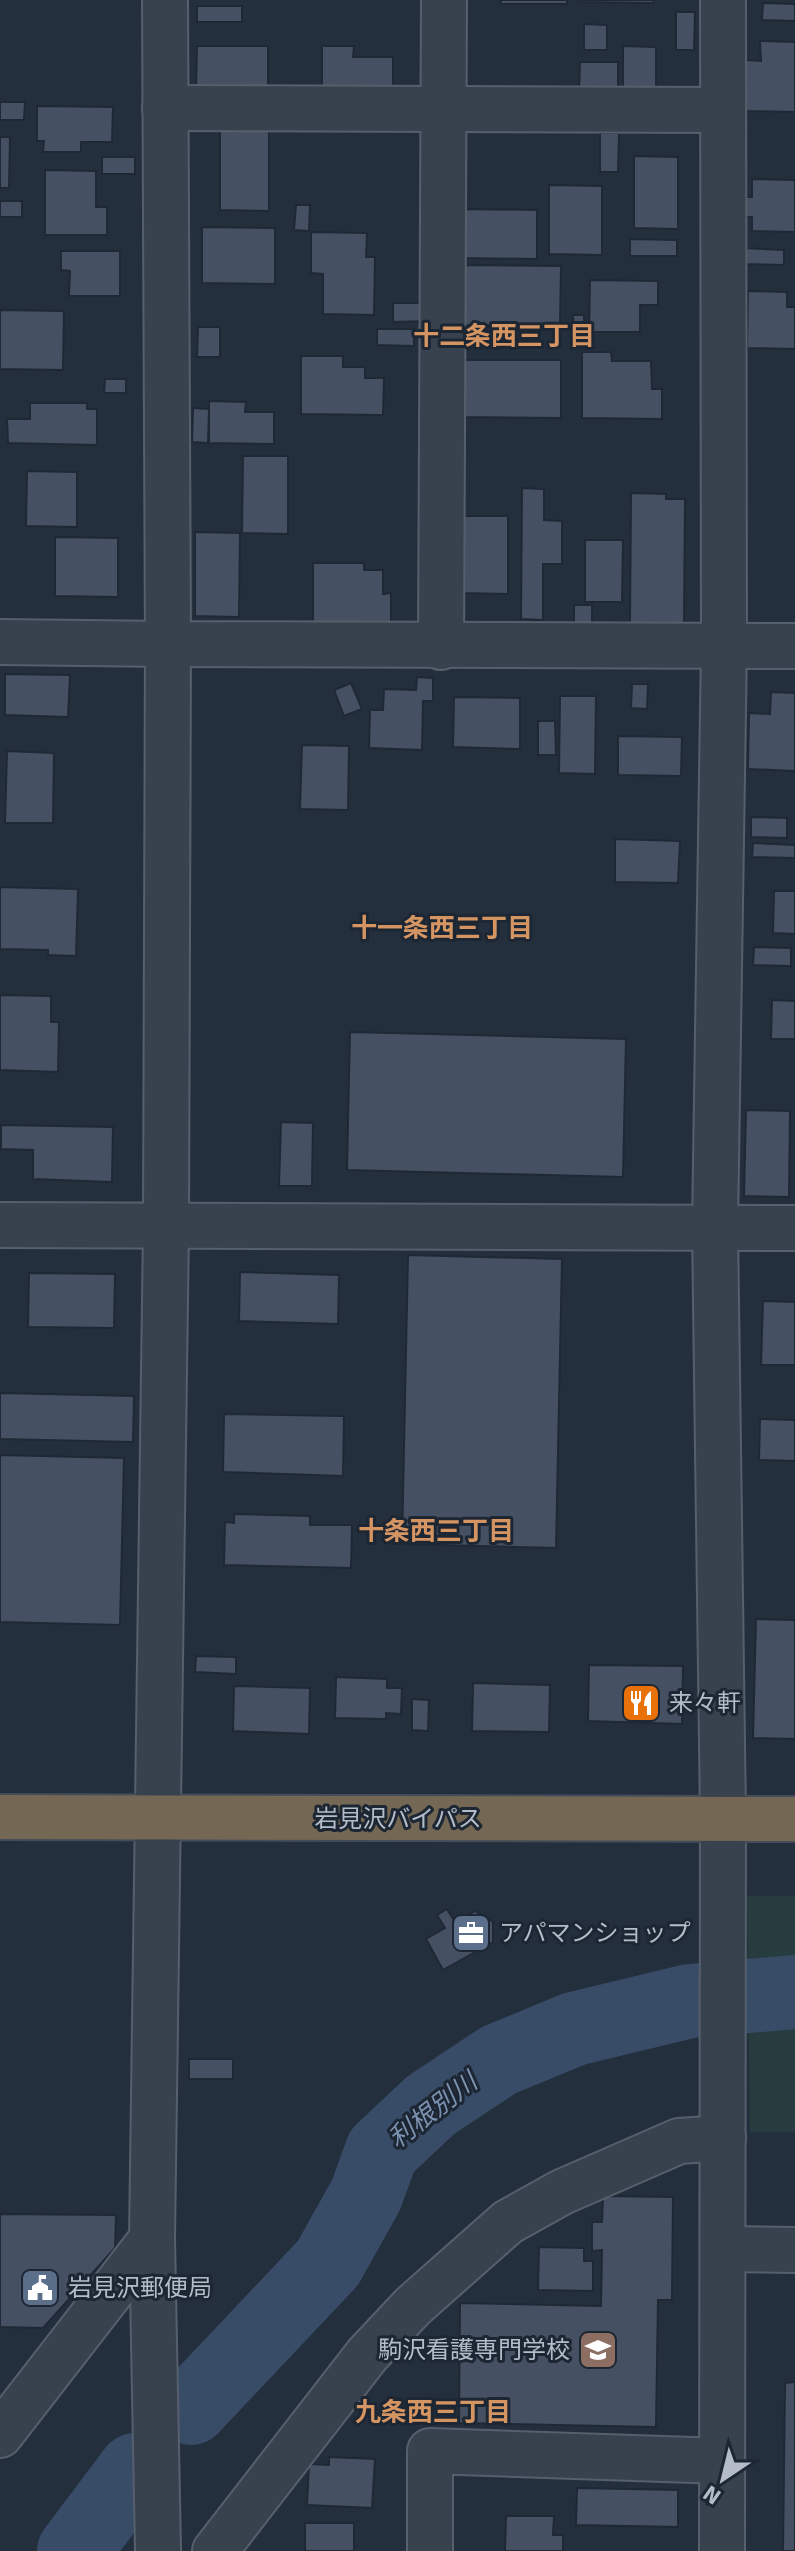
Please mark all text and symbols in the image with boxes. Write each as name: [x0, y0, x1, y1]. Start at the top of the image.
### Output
district label: 十二条西三丁目: [413, 321, 595, 353]
district label: 十一条西三丁目: [351, 913, 533, 945]
district label: 十条西三丁目: [358, 1516, 514, 1548]
restaurant icon: 来々軒: [620, 1682, 662, 1724]
place label: 来々軒: [669, 1688, 741, 1718]
street label: 岩見沢バイパス: [314, 1804, 482, 1834]
office icon: アパマンショップ: [450, 1912, 492, 1954]
place label: アパマンショップ: [499, 1918, 691, 1948]
water label: 利根別川: [382, 2065, 486, 2156]
public building icon: 岩見沢郵便局: [19, 2267, 61, 2309]
place label: 岩見沢郵便局: [68, 2273, 212, 2303]
school or university icon: 駒沢看護専門学校: [577, 2329, 619, 2371]
place label: 駒沢看護専門学校: [378, 2335, 570, 2365]
district label: 九条西三丁目: [355, 2397, 511, 2429]
north arrow: [683, 2439, 763, 2519]
text: N: [698, 2480, 726, 2510]

